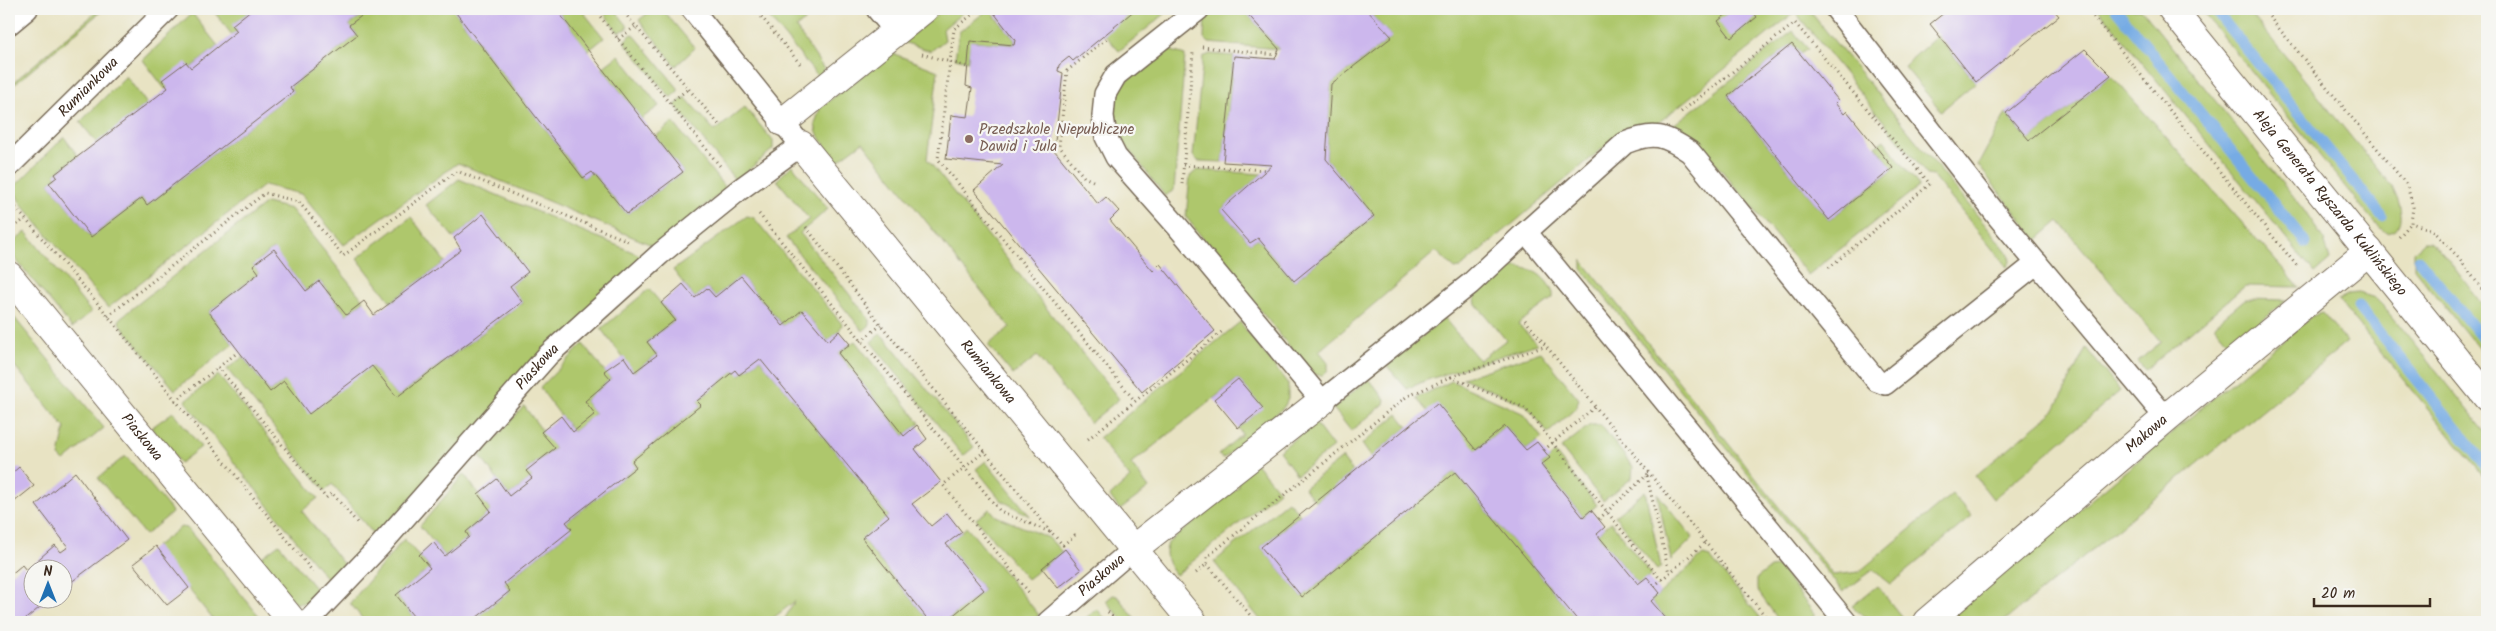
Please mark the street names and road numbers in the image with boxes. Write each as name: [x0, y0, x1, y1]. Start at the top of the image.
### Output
street label: Rumiankowa: [53, 52, 125, 123]
street label: Aleja Generała Ryszarda Kuklińskiego: [2246, 104, 2413, 302]
street label: Rumiankowa: [954, 335, 1022, 410]
street label: Piaskowa: [510, 338, 565, 396]
street label: Piaskowa: [115, 408, 169, 467]
street label: Makowa: [2120, 409, 2174, 460]
street label: Piaskowa: [1073, 548, 1131, 603]

